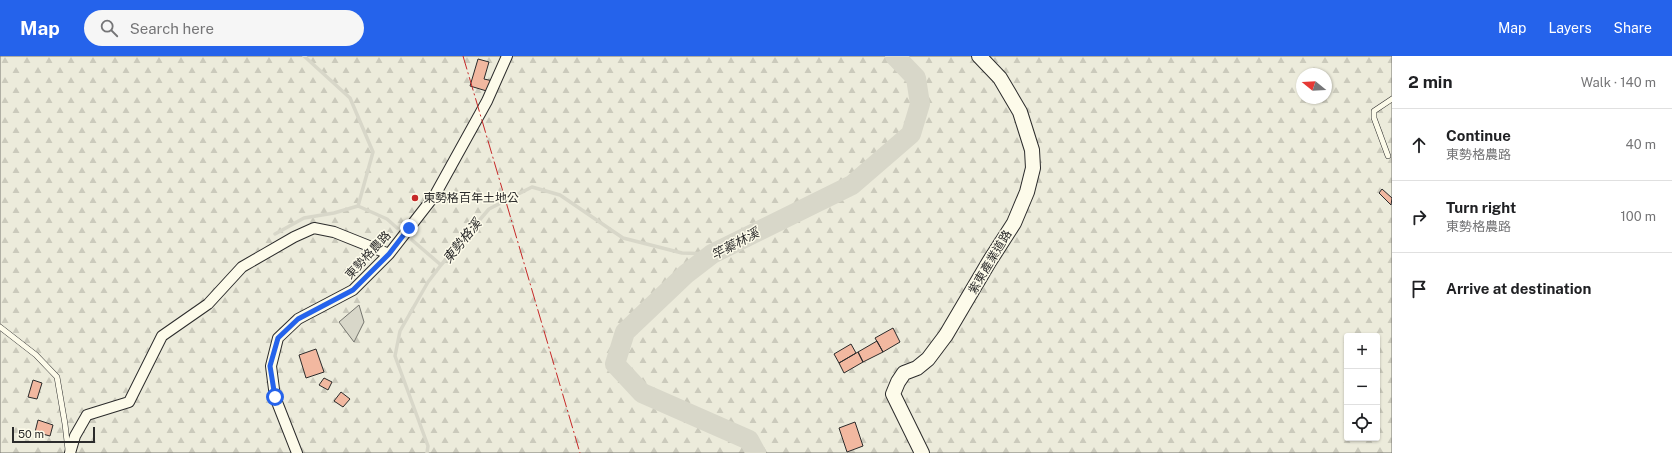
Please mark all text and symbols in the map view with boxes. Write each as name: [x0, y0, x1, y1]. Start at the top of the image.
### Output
search box: [84, 10, 364, 46]
text: Map: [20, 17, 60, 39]
icon: search: [98, 17, 120, 39]
text: Search here: [130, 20, 214, 37]
text: Map: [1498, 20, 1526, 36]
text: Layers: [1548, 20, 1592, 36]
text: Share: [1614, 20, 1652, 36]
north arrow: [1296, 68, 1332, 104]
text: 2 min: [1408, 72, 1453, 92]
text: Walk · 140 m: [1581, 75, 1656, 90]
text: Continue: [1446, 127, 1511, 144]
icon: ahead: [1408, 134, 1430, 156]
text: 40 m: [1625, 137, 1656, 152]
text: 東勢格農路: [1446, 147, 1511, 162]
place label: 東勢格百年土地公: [423, 191, 519, 205]
marker: 東勢格百年土地公: [410, 193, 420, 203]
text: Turn right: [1446, 199, 1516, 216]
icon: right: [1408, 206, 1430, 228]
text: 100 m: [1620, 209, 1656, 224]
water label: 東勢格溪: [440, 215, 485, 266]
route end: [400, 219, 418, 237]
text: 東勢格農路: [1446, 219, 1511, 234]
water label: 竿蓁林溪: [709, 224, 763, 263]
street label: 東勢格農路: [342, 228, 394, 282]
street label: 紫東產業道路: [965, 228, 1015, 296]
icon: arrive: [1408, 278, 1430, 300]
text: Arrive at destination: [1446, 280, 1591, 297]
map controls: [1344, 333, 1380, 441]
button: +: [1344, 333, 1380, 369]
button: −: [1344, 369, 1380, 405]
route start: [266, 388, 284, 406]
button: locate: [1344, 405, 1380, 441]
scale bar: [12, 425, 95, 444]
text: 50 m: [18, 428, 44, 440]

